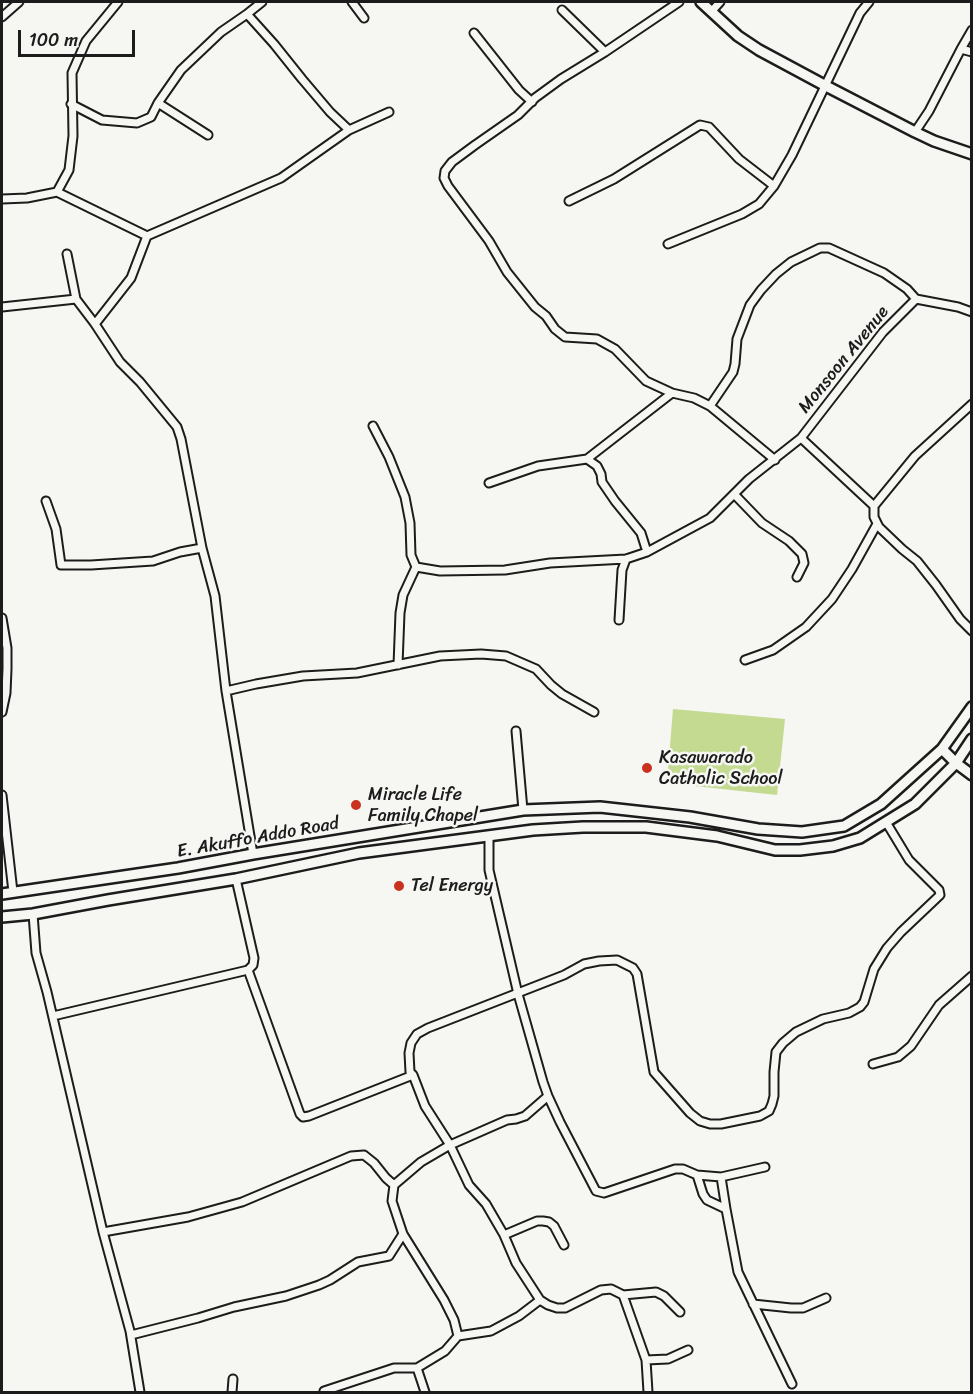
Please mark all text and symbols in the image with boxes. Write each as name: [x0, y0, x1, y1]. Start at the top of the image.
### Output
scale bar: [21, 18, 138, 56]
text: 100 m: [29, 24, 78, 56]
street label: Monsoon Avenue: [794, 302, 894, 418]
place label: Kasawarado Catholic School: [659, 747, 783, 789]
marker: Kasawarado Catholic School: [640, 761, 654, 775]
place label: Miracle Life Family Chapel: [368, 784, 478, 826]
marker: Miracle Life Family Chapel: [349, 798, 363, 812]
street label: E. Akuffo Addo Road: [175, 813, 341, 863]
place label: Tel Energy: [411, 875, 493, 897]
marker: Tel Energy: [392, 879, 406, 893]

